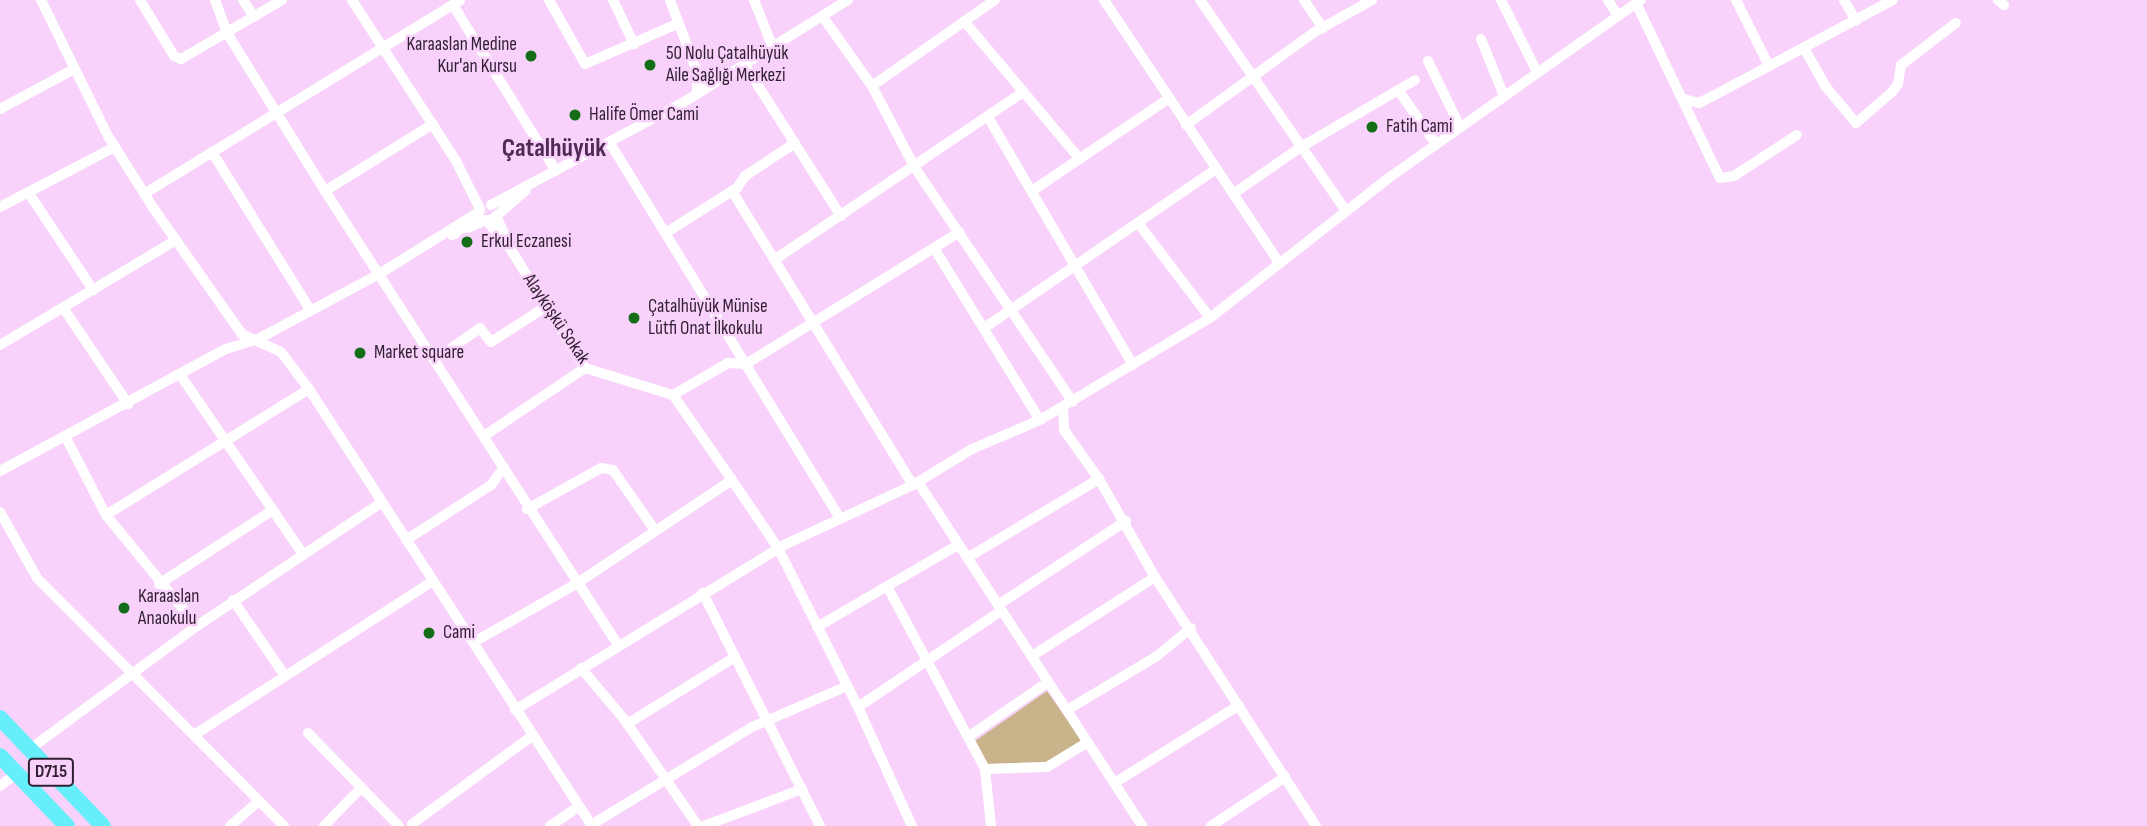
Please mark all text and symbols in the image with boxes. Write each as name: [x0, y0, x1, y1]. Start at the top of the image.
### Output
place label: Karaaslan Medine Kur'an Kursu: [406, 34, 517, 78]
place label: 50 Nolu Çatalhüyük Aile Sağlığı Merkezi: [666, 43, 789, 87]
marker: Karaaslan Medine Kur'an Kursu: [523, 48, 539, 64]
marker: 50 Nolu Çatalhüyük Aile Sağlığı Merkezi: [640, 55, 660, 75]
place label: Halife Ömer Cami: [589, 104, 699, 126]
marker: Halife Ömer Cami: [567, 107, 583, 123]
place label: Fatih Cami: [1386, 116, 1453, 138]
marker: Fatih Cami: [1364, 119, 1380, 135]
district label: Çatalhüyük: [502, 133, 606, 165]
place label: Erkul Eczanesi: [481, 231, 571, 253]
marker: Erkul Eczanesi: [459, 234, 475, 250]
street label: Alayköşkü Sokak: [517, 269, 595, 369]
place label: Çatalhüyük Münise Lütfi Onat İlkokulu: [648, 296, 768, 340]
marker: Çatalhüyük Münise Lütfi Onat İlkokulu: [626, 310, 642, 326]
place label: Market square: [374, 342, 464, 364]
marker: Market square: [352, 345, 368, 361]
place label: Karaaslan Anaokulu: [138, 586, 199, 630]
marker: Karaaslan Anaokulu: [116, 600, 132, 616]
place label: Cami: [443, 622, 475, 644]
marker: Cami: [421, 625, 437, 641]
road number: D715: [26, 758, 76, 786]

